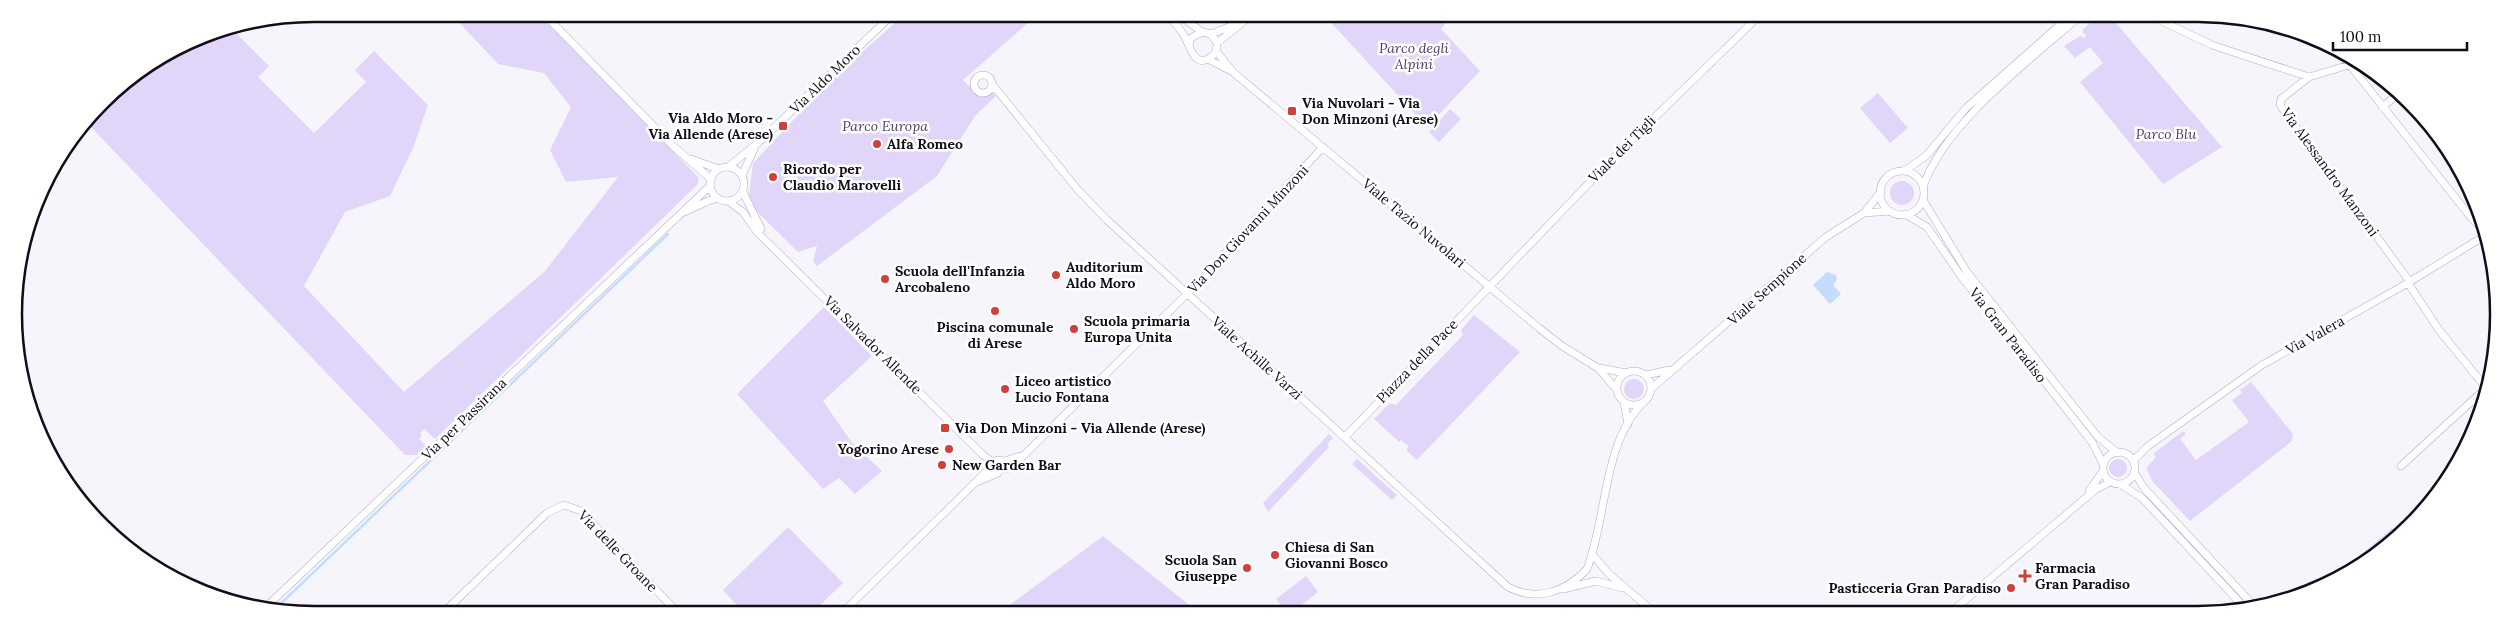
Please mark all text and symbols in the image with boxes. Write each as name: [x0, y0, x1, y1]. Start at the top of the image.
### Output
scale bar: [2333, 20, 2467, 52]
text: 100 m: [2340, 27, 2381, 46]
park label: Parco degli Alpini: [1379, 39, 1449, 73]
street label: Via Aldo Moro: [785, 41, 864, 118]
place label: Via Nuvolari - Via Don Minzoni (Arese): [1302, 94, 1438, 128]
street label: Via Alessandro Manzoni: [2277, 103, 2383, 240]
marker: Via Nuvolari - Via Don Minzoni (Arese): [1286, 105, 1298, 117]
place label: Via Aldo Moro - Via Allende (Arese): [648, 109, 773, 143]
street label: Viale dei Tigli: [1584, 112, 1659, 187]
park label: Parco Europa: [842, 117, 928, 135]
marker: Via Aldo Moro - Via Allende (Arese): [777, 120, 789, 132]
park label: Parco Blu: [2136, 125, 2197, 143]
place label: Alfa Romeo: [887, 135, 963, 153]
marker: Alfa Romeo: [871, 138, 883, 150]
place label: Ricordo per Claudio Marovelli: [783, 160, 901, 194]
street label: Via Don Giovanni Minzoni: [1183, 161, 1312, 298]
marker: Ricordo per Claudio Marovelli: [767, 171, 779, 183]
street label: Viale Tazio Nuvolari: [1358, 174, 1469, 271]
street label: Viale Sempione: [1723, 249, 1810, 330]
place label: Auditorium Aldo Moro: [1066, 258, 1143, 292]
place label: Scuola dell'Infanzia Arcobaleno: [895, 262, 1025, 296]
marker: Auditorium Aldo Moro: [1050, 269, 1062, 281]
marker: Scuola dell'Infanzia Arcobaleno: [879, 273, 891, 285]
street label: Via Gran Paradiso: [1965, 283, 2051, 386]
street label: Via Salvador Allende: [819, 291, 926, 398]
marker: Piscina comunale di Arese: [989, 305, 1001, 317]
place label: Scuola primaria Europa Unita: [1084, 312, 1191, 346]
street label: Viale Achille Varzi: [1207, 312, 1306, 403]
street label: Via Valera: [2282, 312, 2348, 359]
street label: Piazza della Pace: [1372, 315, 1462, 407]
place label: Piscina comunale di Arese: [937, 318, 1054, 352]
marker: Scuola primaria Europa Unita: [1068, 323, 1080, 335]
place label: Liceo artistico Lucio Fontana: [1015, 372, 1111, 406]
street label: Via per Passirana: [417, 374, 510, 465]
marker: Liceo artistico Lucio Fontana: [999, 383, 1011, 395]
place label: Via Don Minzoni - Via Allende (Arese): [955, 419, 1205, 437]
marker: Via Don Minzoni - Via Allende (Arese): [939, 422, 951, 434]
place label: Yogorino Arese: [838, 440, 939, 458]
marker: Yogorino Arese: [943, 443, 955, 455]
place label: New Garden Bar: [952, 456, 1062, 474]
marker: New Garden Bar: [936, 459, 948, 471]
street label: Via delle Groane: [574, 506, 662, 596]
place label: Chiesa di San Giovanni Bosco: [1285, 538, 1388, 572]
marker: Chiesa di San Giovanni Bosco: [1269, 549, 1281, 561]
place label: Scuola San Giuseppe: [1165, 551, 1237, 585]
place label: Farmacia Gran Paradiso: [2035, 559, 2130, 593]
marker: Scuola San Giuseppe: [1241, 562, 1253, 574]
marker: Farmacia Gran Paradiso: [2019, 570, 2031, 582]
place label: Pasticceria Gran Paradiso: [1829, 579, 2001, 597]
marker: Pasticceria Gran Paradiso: [2005, 582, 2017, 594]

